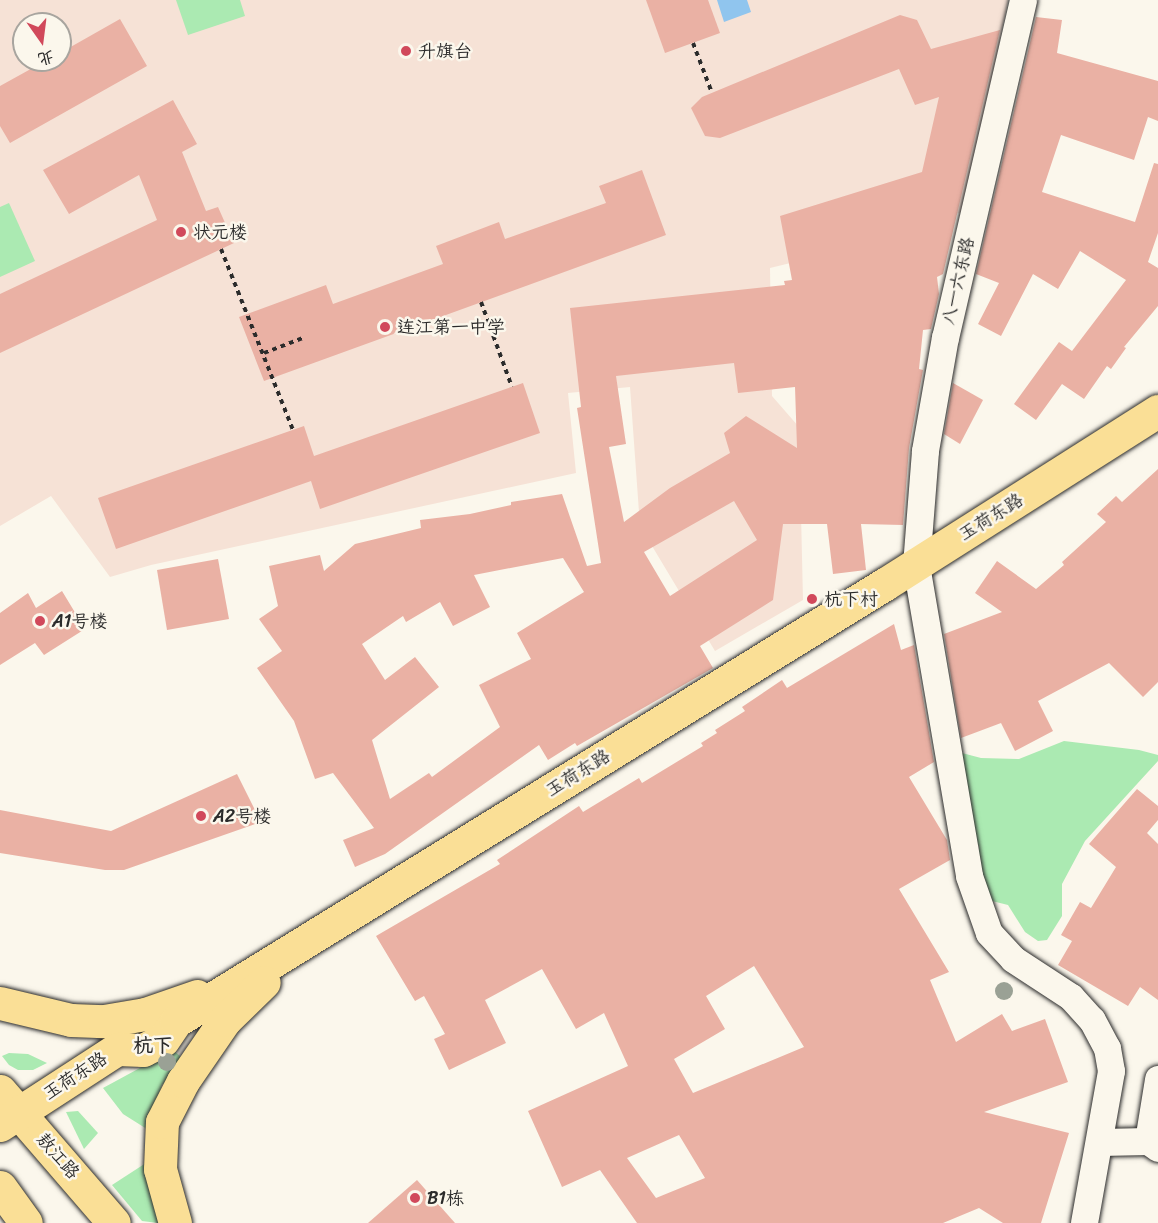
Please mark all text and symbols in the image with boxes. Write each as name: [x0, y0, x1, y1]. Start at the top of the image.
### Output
north arrow: [12, 12, 72, 72]
place label: 升旗台: [418, 40, 472, 62]
text: 北: [35, 42, 57, 74]
marker: 升旗台: [399, 44, 413, 58]
place label: 状元楼: [193, 221, 247, 243]
marker: 状元楼: [174, 225, 188, 239]
street label: 八一六东路: [937, 235, 979, 327]
place label: 连江第一中学: [397, 316, 505, 338]
marker: 连江第一中学: [378, 320, 392, 334]
street label: 玉荷东路: [955, 489, 1027, 545]
place label: 杭下村: [824, 588, 878, 610]
marker: 杭下村: [805, 592, 819, 606]
place label: A1号楼: [52, 610, 108, 632]
marker: A1号楼: [33, 614, 47, 628]
street label: 玉荷东路: [542, 745, 614, 801]
place label: A2号楼: [213, 805, 271, 827]
marker: A2号楼: [194, 809, 208, 823]
district label: 杭下: [133, 1033, 173, 1057]
street label: 玉荷东路: [39, 1047, 111, 1105]
street label: 敖江路: [32, 1129, 84, 1183]
place label: B1栋: [427, 1187, 464, 1209]
marker: B1栋: [408, 1191, 422, 1205]

